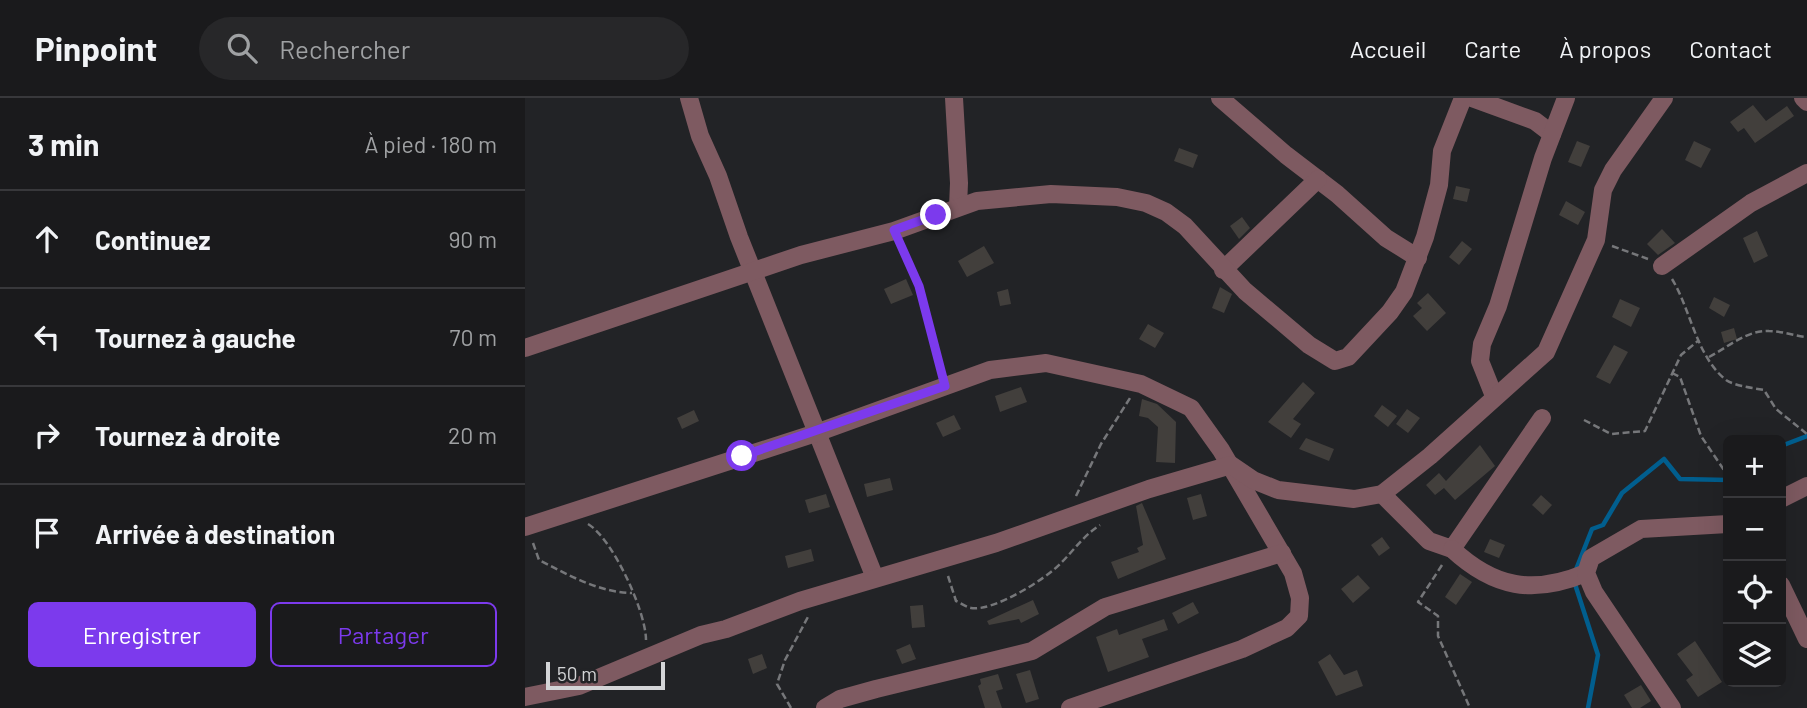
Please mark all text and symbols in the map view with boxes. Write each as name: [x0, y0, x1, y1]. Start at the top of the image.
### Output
search box: [199, 17, 689, 80]
text: Pinpoint: [35, 28, 157, 68]
icon: search: [223, 29, 261, 67]
text: Rechercher: [279, 33, 410, 64]
text: Accueil: [1350, 34, 1426, 63]
text: Carte: [1464, 34, 1521, 63]
text: À propos: [1559, 34, 1651, 63]
text: Contact: [1689, 34, 1772, 63]
text: 3 min: [28, 126, 99, 162]
text: À pied · 180 m: [364, 130, 497, 158]
route end: [920, 199, 951, 230]
icon: ahead: [28, 220, 66, 258]
text: Continuez: [95, 224, 211, 255]
text: 90 m: [448, 225, 497, 253]
icon: left: [28, 318, 66, 356]
text: Tournez à gauche: [95, 322, 296, 353]
text: 70 m: [450, 323, 497, 351]
icon: right: [28, 416, 66, 454]
text: Tournez à droite: [95, 420, 280, 451]
text: 20 m: [448, 421, 497, 449]
map controls: [1723, 435, 1786, 687]
button: +: [1723, 435, 1786, 498]
route start: [726, 440, 757, 471]
button: −: [1723, 498, 1786, 561]
icon: arrive: [28, 514, 66, 552]
text: Arrivée à destination: [95, 518, 335, 549]
button: locate: [1723, 561, 1786, 624]
button: Enregistrer: [28, 602, 256, 667]
button: Partager: [270, 602, 497, 667]
button: layers: [1723, 624, 1786, 687]
scale bar: [546, 659, 665, 691]
text: 50 m: [557, 662, 597, 685]

